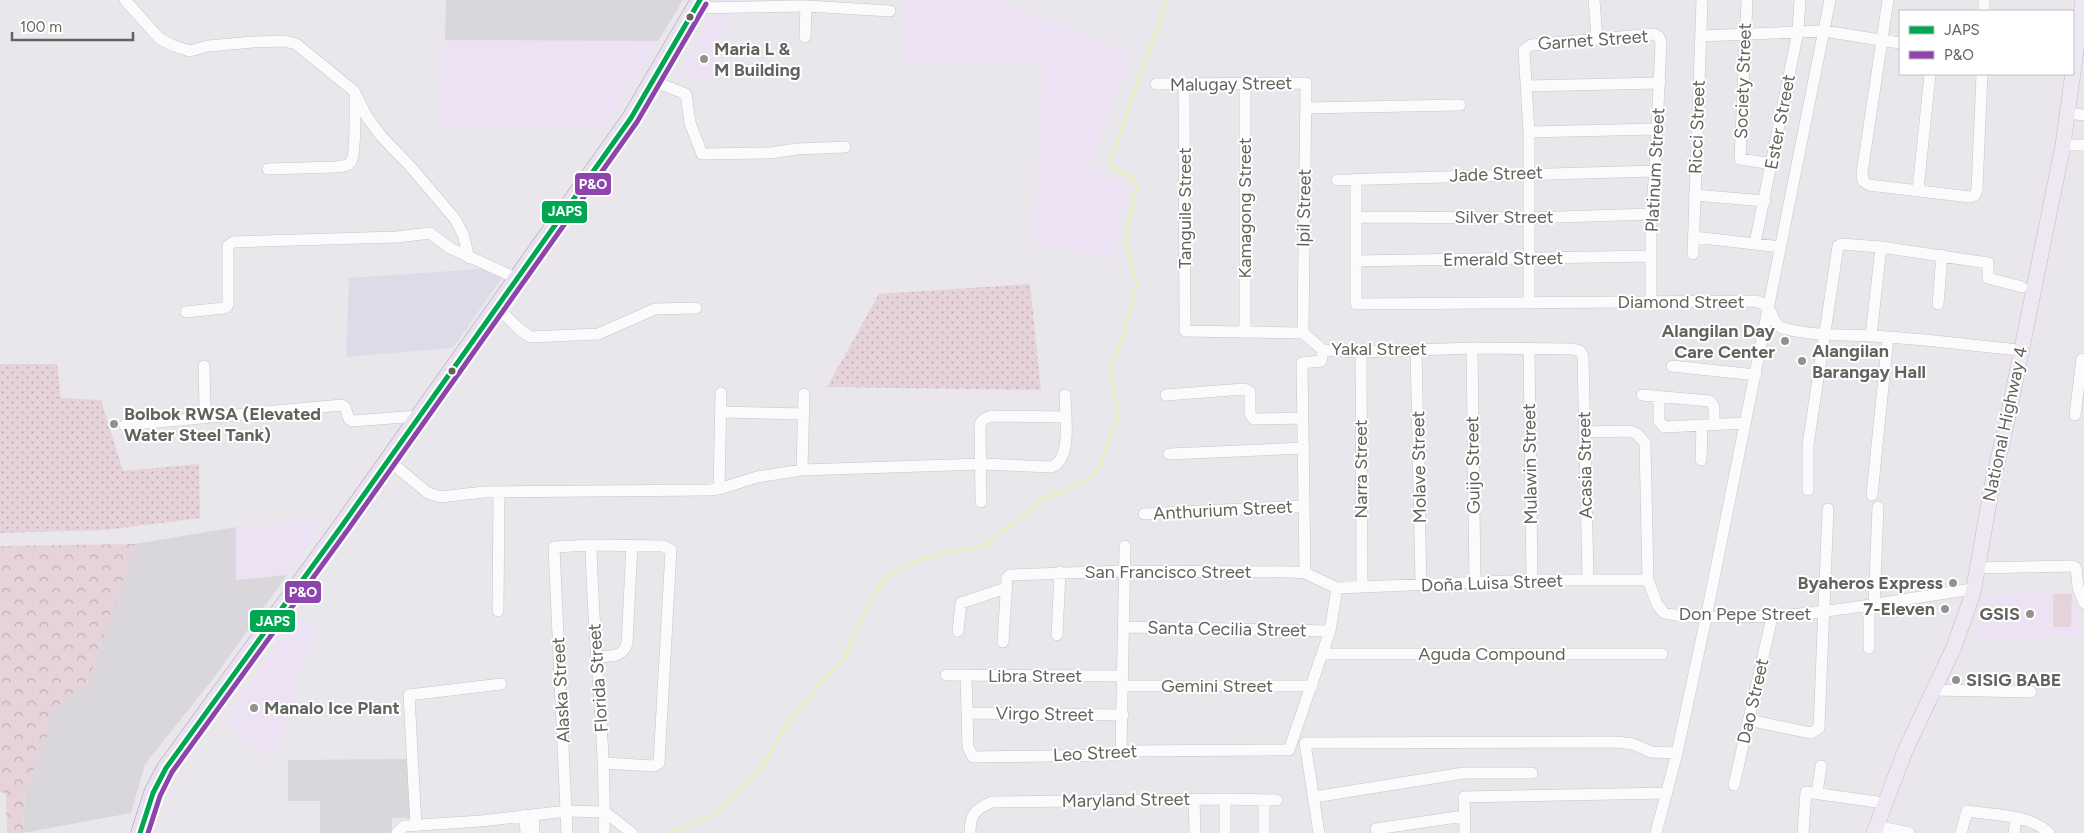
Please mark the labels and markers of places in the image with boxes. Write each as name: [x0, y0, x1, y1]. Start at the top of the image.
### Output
unlabelled marker: [685, 12, 695, 22]
place label: Maria L & M Building: [714, 38, 801, 81]
marker: Maria L & M Building: [698, 53, 710, 65]
place label: Alangilan Day Care Center: [1662, 320, 1776, 363]
marker: Alangilan Day Care Center: [1779, 335, 1791, 347]
place label: Alangilan Barangay Hall: [1812, 340, 1926, 383]
marker: Alangilan Barangay Hall: [1796, 355, 1808, 367]
unlabelled marker: [447, 366, 457, 376]
place label: Bolbok RWSA (Elevated Water Steel Tank): [124, 403, 321, 446]
marker: Bolbok RWSA (Elevated Water Steel Tank): [108, 418, 120, 430]
place label: Byaheros Express: [1798, 572, 1944, 594]
marker: Byaheros Express: [1947, 577, 1959, 589]
place label: 7-Eleven: [1863, 598, 1935, 620]
marker: 7-Eleven: [1939, 603, 1951, 615]
place label: GSIS: [1980, 603, 2020, 625]
marker: GSIS: [2024, 608, 2036, 620]
place label: SISIG BABE: [1966, 669, 2061, 691]
marker: SISIG BABE: [1950, 674, 1962, 686]
place label: Manalo Ice Plant: [264, 697, 400, 719]
marker: Manalo Ice Plant: [248, 702, 260, 714]

